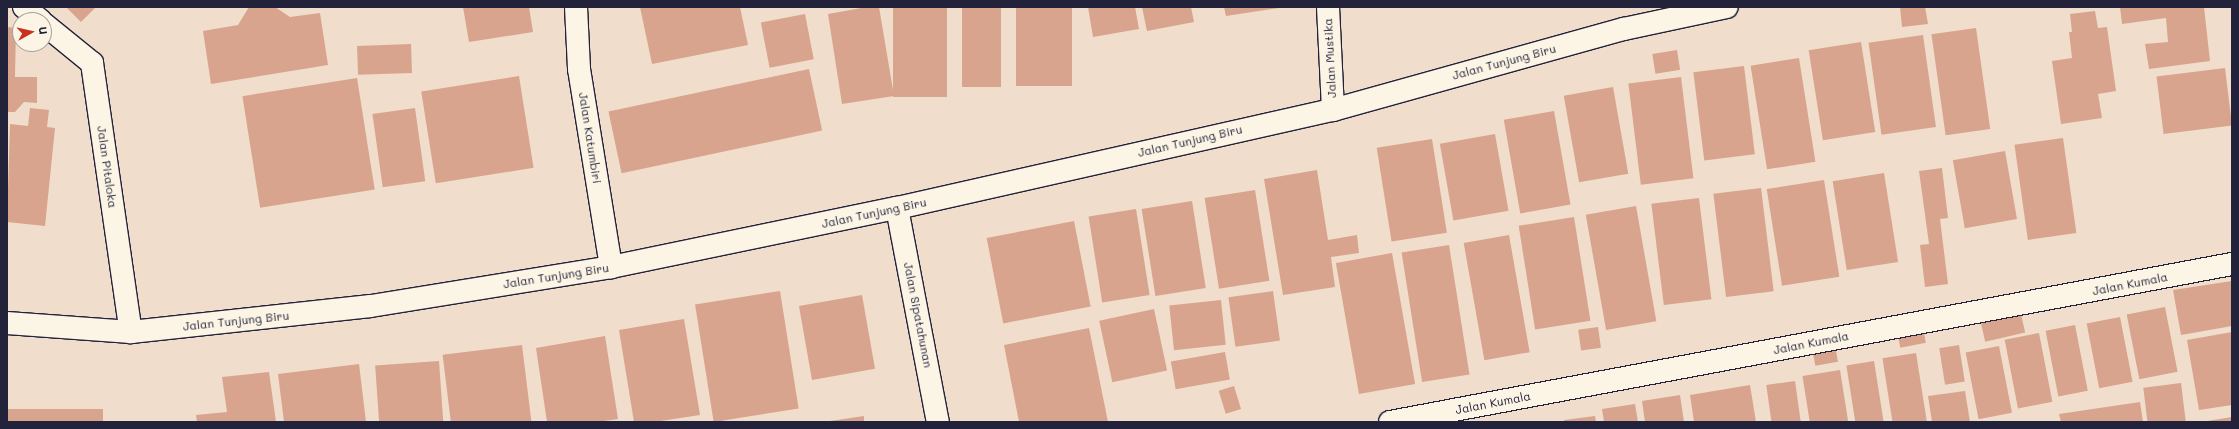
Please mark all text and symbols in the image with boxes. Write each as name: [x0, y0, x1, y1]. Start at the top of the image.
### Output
north arrow: [12, 12, 52, 52]
street label: Jalan Mustika: [1321, 18, 1339, 98]
text: U: [35, 26, 51, 35]
street label: Jalan Tunjung Biru: [1451, 41, 1557, 83]
street label: Jalan Katumbiri: [576, 91, 604, 185]
street label: Jalan Tunjung Biru: [1136, 122, 1244, 160]
street label: Jalan Pitaloka: [94, 125, 120, 209]
street label: Jalan Tunjung Biru: [820, 195, 928, 231]
street label: Jalan Tunjung Biru: [502, 261, 610, 291]
street label: Jalan Sipatahunan: [901, 261, 935, 369]
street label: Jalan Kumala: [2091, 270, 2169, 298]
street label: Jalan Tunjung Biru: [182, 308, 290, 334]
street label: Jalan Kumala: [1772, 329, 1850, 357]
street label: Jalan Kumala: [1454, 389, 1532, 417]

